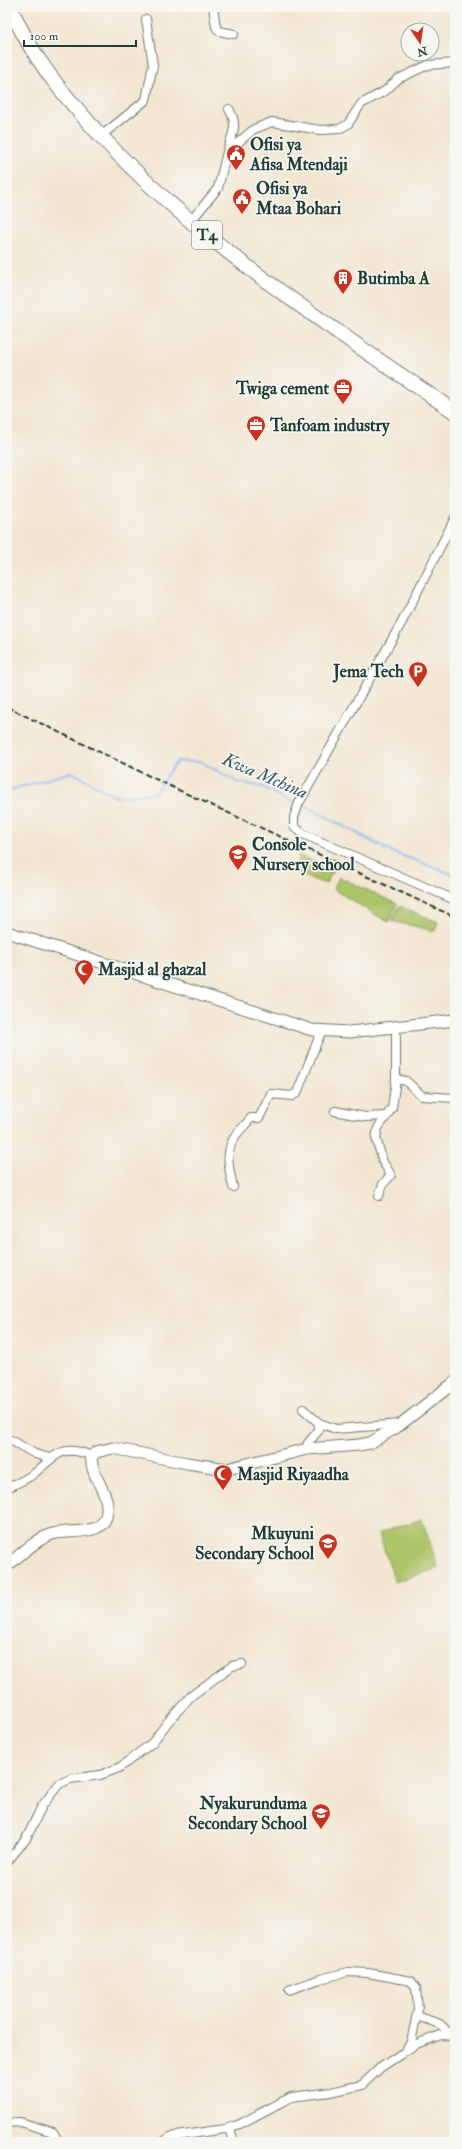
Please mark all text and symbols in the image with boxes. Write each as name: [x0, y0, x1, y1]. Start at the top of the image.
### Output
scale bar: [24, 22, 136, 48]
north arrow: [400, 22, 440, 62]
text: 100 m: [30, 29, 59, 44]
text: N: [415, 44, 429, 59]
place label: Ofisi ya Afisa Mtendaji: [249, 134, 348, 176]
public building icon: Ofisi ya Afisa Mtendaji: [225, 143, 247, 171]
place label: Ofisi ya Mtaa Bohari: [255, 178, 342, 219]
public building icon: Ofisi ya Mtaa Bohari: [231, 187, 253, 215]
road number: T4: [192, 221, 222, 249]
building icon: Butimba A: [332, 267, 354, 295]
place label: Butimba A: [357, 268, 430, 289]
office icon: Twiga cement: [332, 377, 354, 405]
place label: Twiga cement: [235, 378, 329, 400]
office icon: Tanfoam industry: [245, 414, 267, 442]
place label: Tanfoam industry: [269, 415, 390, 437]
parking icon: Jema Tech: [407, 660, 429, 688]
place label: Jema Tech: [332, 661, 404, 683]
water label: Kwa Mchina: [218, 747, 311, 804]
place label: Console Nursery school: [251, 834, 355, 876]
school or university icon: Console Nursery school: [227, 843, 249, 871]
mosque icon: Masjid al ghazal: [73, 958, 95, 986]
place label: Masjid al ghazal: [97, 959, 207, 981]
mosque icon: Masjid Riyaadha: [212, 1463, 234, 1491]
place label: Masjid Riyaadha: [236, 1464, 350, 1486]
place label: Mkuyuni Secondary School: [195, 1523, 315, 1565]
school or university icon: Mkuyuni Secondary School: [317, 1532, 339, 1560]
place label: Nyakurunduma Secondary School: [188, 1793, 308, 1835]
school or university icon: Nyakurunduma Secondary School: [310, 1802, 332, 1830]

